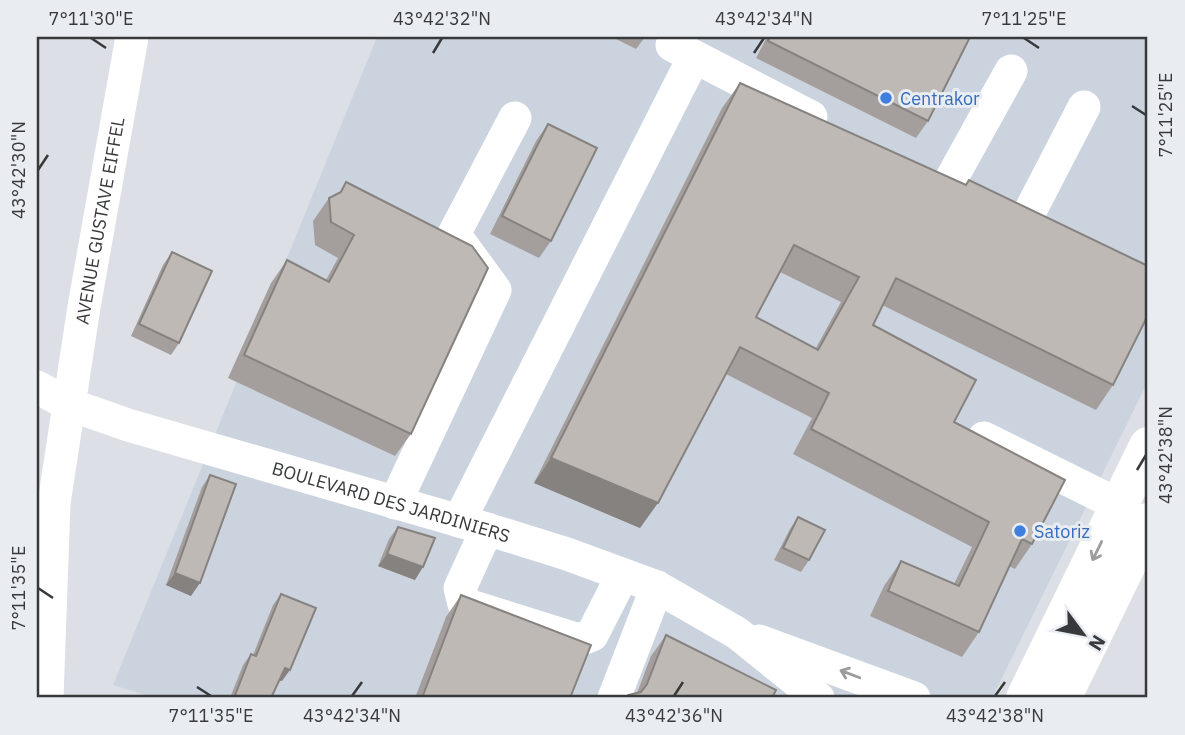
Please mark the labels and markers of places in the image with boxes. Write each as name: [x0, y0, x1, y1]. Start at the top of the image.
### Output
place label: Centrakor: [900, 87, 980, 110]
marker: Centrakor: [878, 90, 894, 106]
place label: Satoriz: [1034, 520, 1090, 543]
marker: Satoriz: [1012, 523, 1028, 539]

